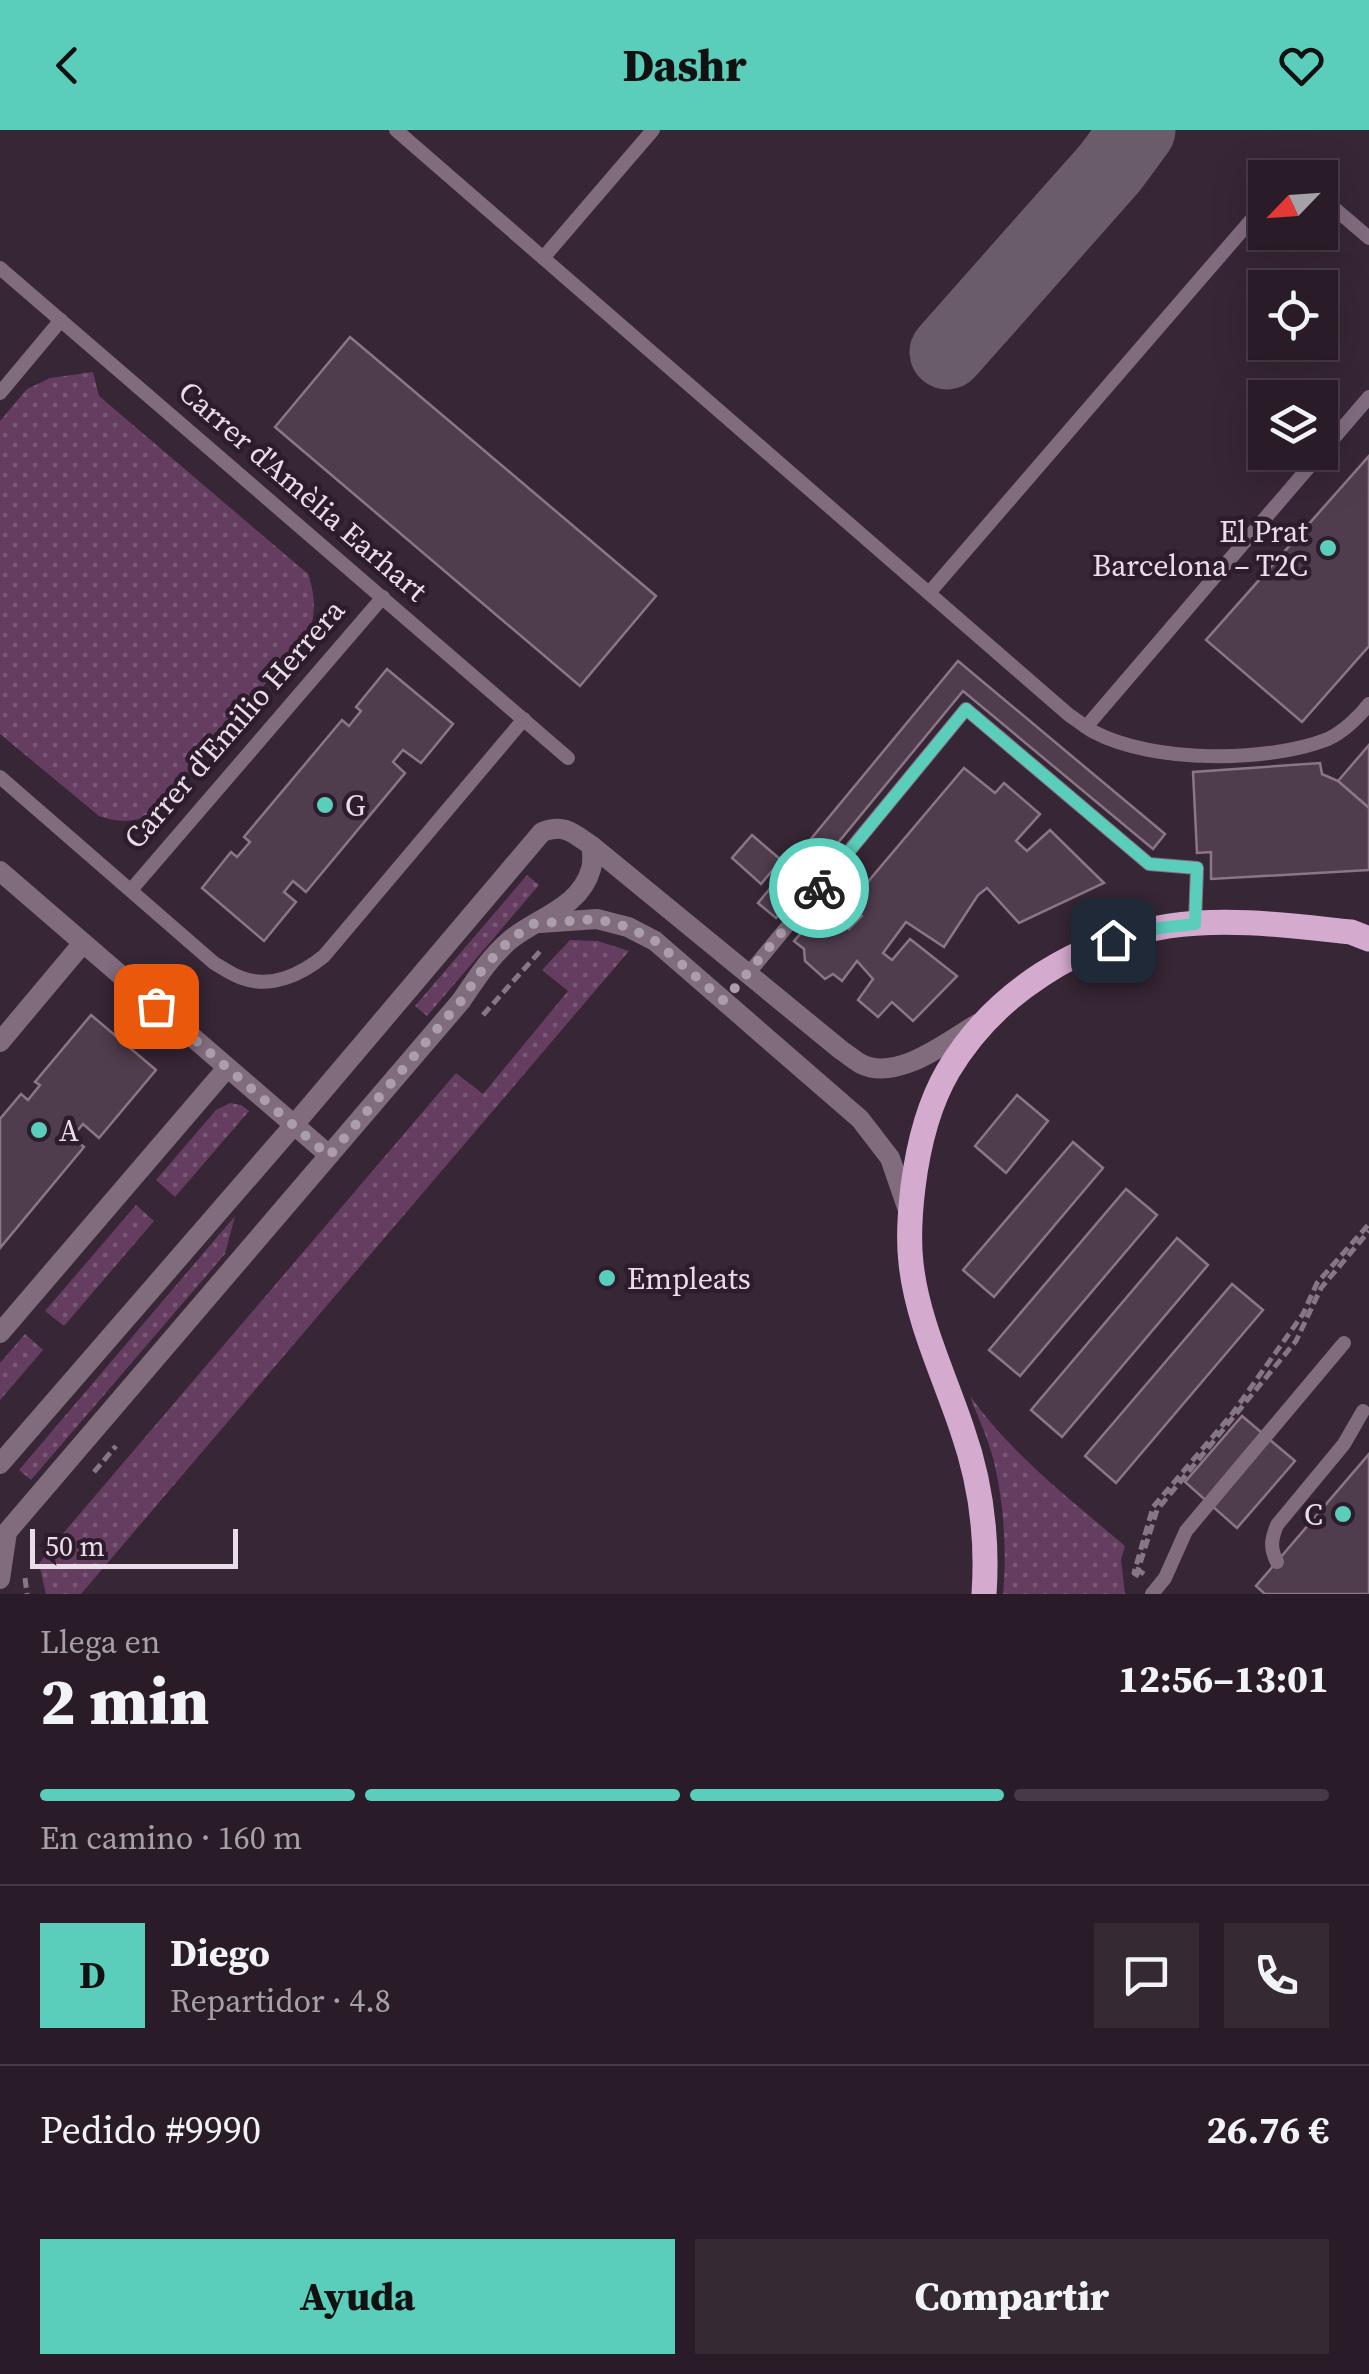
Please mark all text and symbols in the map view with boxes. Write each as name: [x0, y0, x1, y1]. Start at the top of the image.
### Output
text: Dashr: [622, 34, 747, 96]
icon: back: [40, 38, 95, 93]
icon: heart: [1274, 38, 1329, 93]
north arrow: [1248, 160, 1338, 250]
map controls: [1248, 160, 1338, 470]
button: locate: [1248, 270, 1338, 360]
street label: Carrer d'Amèlia Earhart: [170, 371, 436, 611]
button: layers: [1248, 380, 1338, 470]
place label: El Prat Barcelona – T2C: [1092, 511, 1308, 586]
marker: El Prat Barcelona – T2C: [1317, 537, 1339, 559]
street label: Carrer d'Emilio Herrera: [114, 590, 354, 857]
place label: G: [345, 785, 366, 826]
marker: G: [314, 794, 336, 816]
courier: [769, 838, 869, 938]
icon: bike: [792, 861, 847, 916]
pin: [1071, 898, 1156, 983]
icon: home: [1086, 913, 1141, 968]
pin: [114, 964, 199, 1049]
icon: bag: [129, 979, 184, 1034]
place label: A: [59, 1110, 79, 1151]
marker: A: [28, 1119, 50, 1141]
place label: Empleats: [627, 1258, 751, 1299]
marker: Empleats: [596, 1267, 618, 1289]
place label: C: [1304, 1494, 1323, 1535]
marker: C: [1332, 1503, 1354, 1525]
scale bar: [30, 1524, 238, 1568]
text: 50 m: [45, 1527, 105, 1565]
text: Llega en: [40, 1620, 160, 1664]
text: 12:56–13:01: [1118, 1653, 1329, 1705]
text: 2 min: [40, 1657, 210, 1746]
text: En camino · 160 m: [40, 1816, 302, 1860]
button: chat: [1094, 1923, 1199, 2028]
button: phone: [1224, 1923, 1329, 2028]
text: Diego: [170, 1927, 270, 1979]
text: D: [79, 1949, 106, 2001]
text: Repartidor · 4.8: [170, 1979, 391, 2023]
text: Pedido #9990: [40, 2104, 261, 2156]
text: 26.76 €: [1206, 2104, 1329, 2156]
button: Ayuda: [40, 2239, 675, 2354]
button: Compartir: [695, 2239, 1329, 2354]

